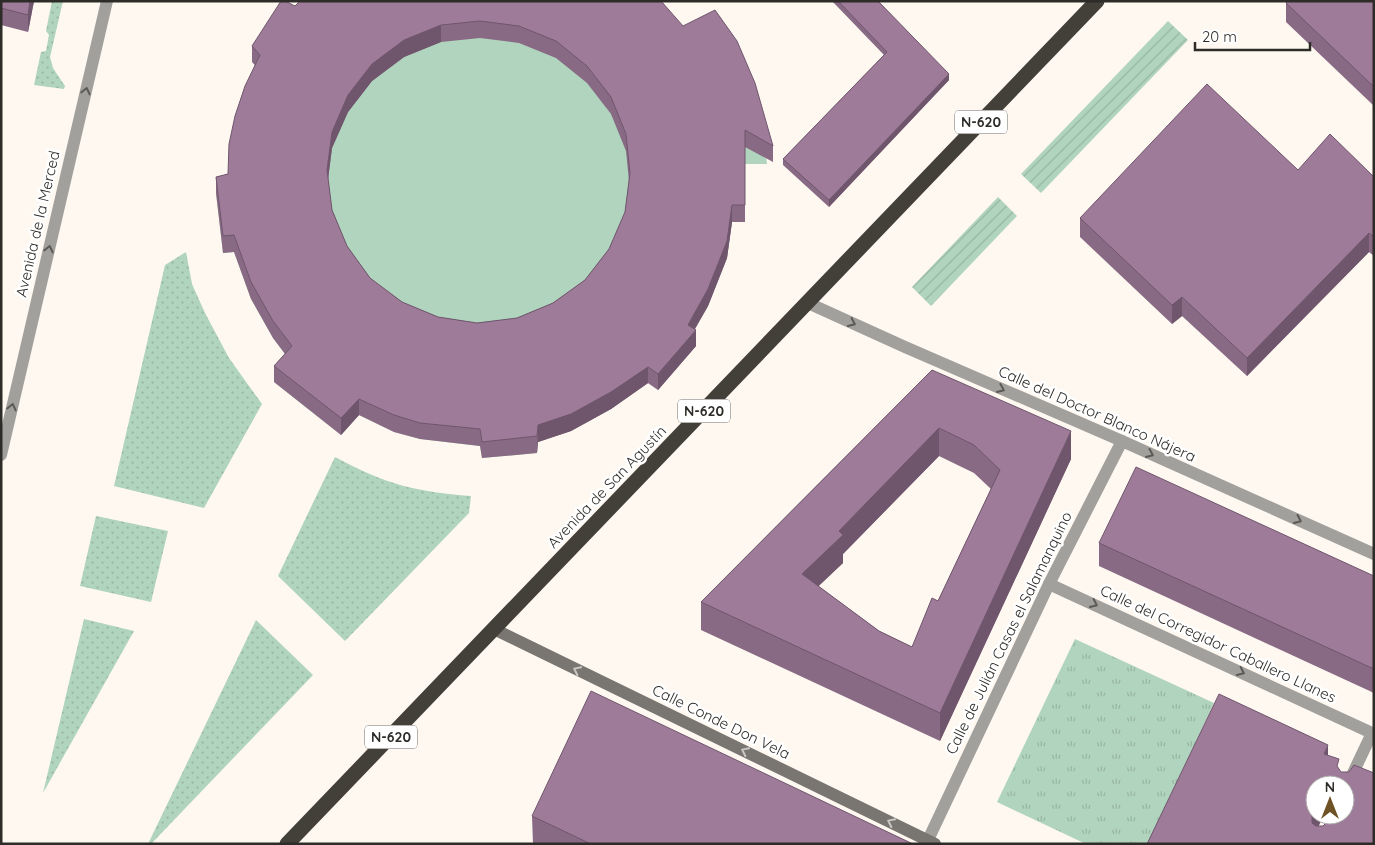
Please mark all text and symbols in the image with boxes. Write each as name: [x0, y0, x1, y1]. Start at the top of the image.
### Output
scale bar: [1195, 20, 1310, 52]
text: 20 m: [1202, 27, 1237, 46]
one-way arrow: [80, 86, 91, 95]
road number: N-620: [955, 110, 1007, 134]
street label: Avenida de la Merced: [11, 149, 64, 299]
one-way arrow: [43, 244, 54, 253]
one-way arrow: [847, 317, 856, 327]
street label: Calle del Doctor Blanco Nájera: [996, 361, 1199, 466]
one-way arrow: [996, 382, 1005, 393]
road number: N-620: [678, 400, 730, 422]
one-way arrow: [6, 403, 17, 412]
street label: Avenida de San Agustín: [543, 421, 670, 552]
one-way arrow: [1145, 448, 1154, 458]
street label: Calle de Julián Casas el Salamanquino: [941, 508, 1076, 757]
one-way arrow: [1293, 514, 1302, 525]
street label: Calle del Corregidor Caballero Llanes: [1097, 580, 1339, 707]
one-way arrow: [1089, 598, 1098, 609]
one-way arrow: [573, 666, 582, 676]
one-way arrow: [1236, 666, 1245, 677]
street label: Calle Conde Don Vela: [649, 680, 793, 763]
road number: N-620: [365, 726, 417, 749]
one-way arrow: [741, 747, 750, 758]
north arrow: [1305, 775, 1355, 825]
text: N: [1325, 778, 1335, 796]
one-way arrow: [887, 818, 896, 829]

